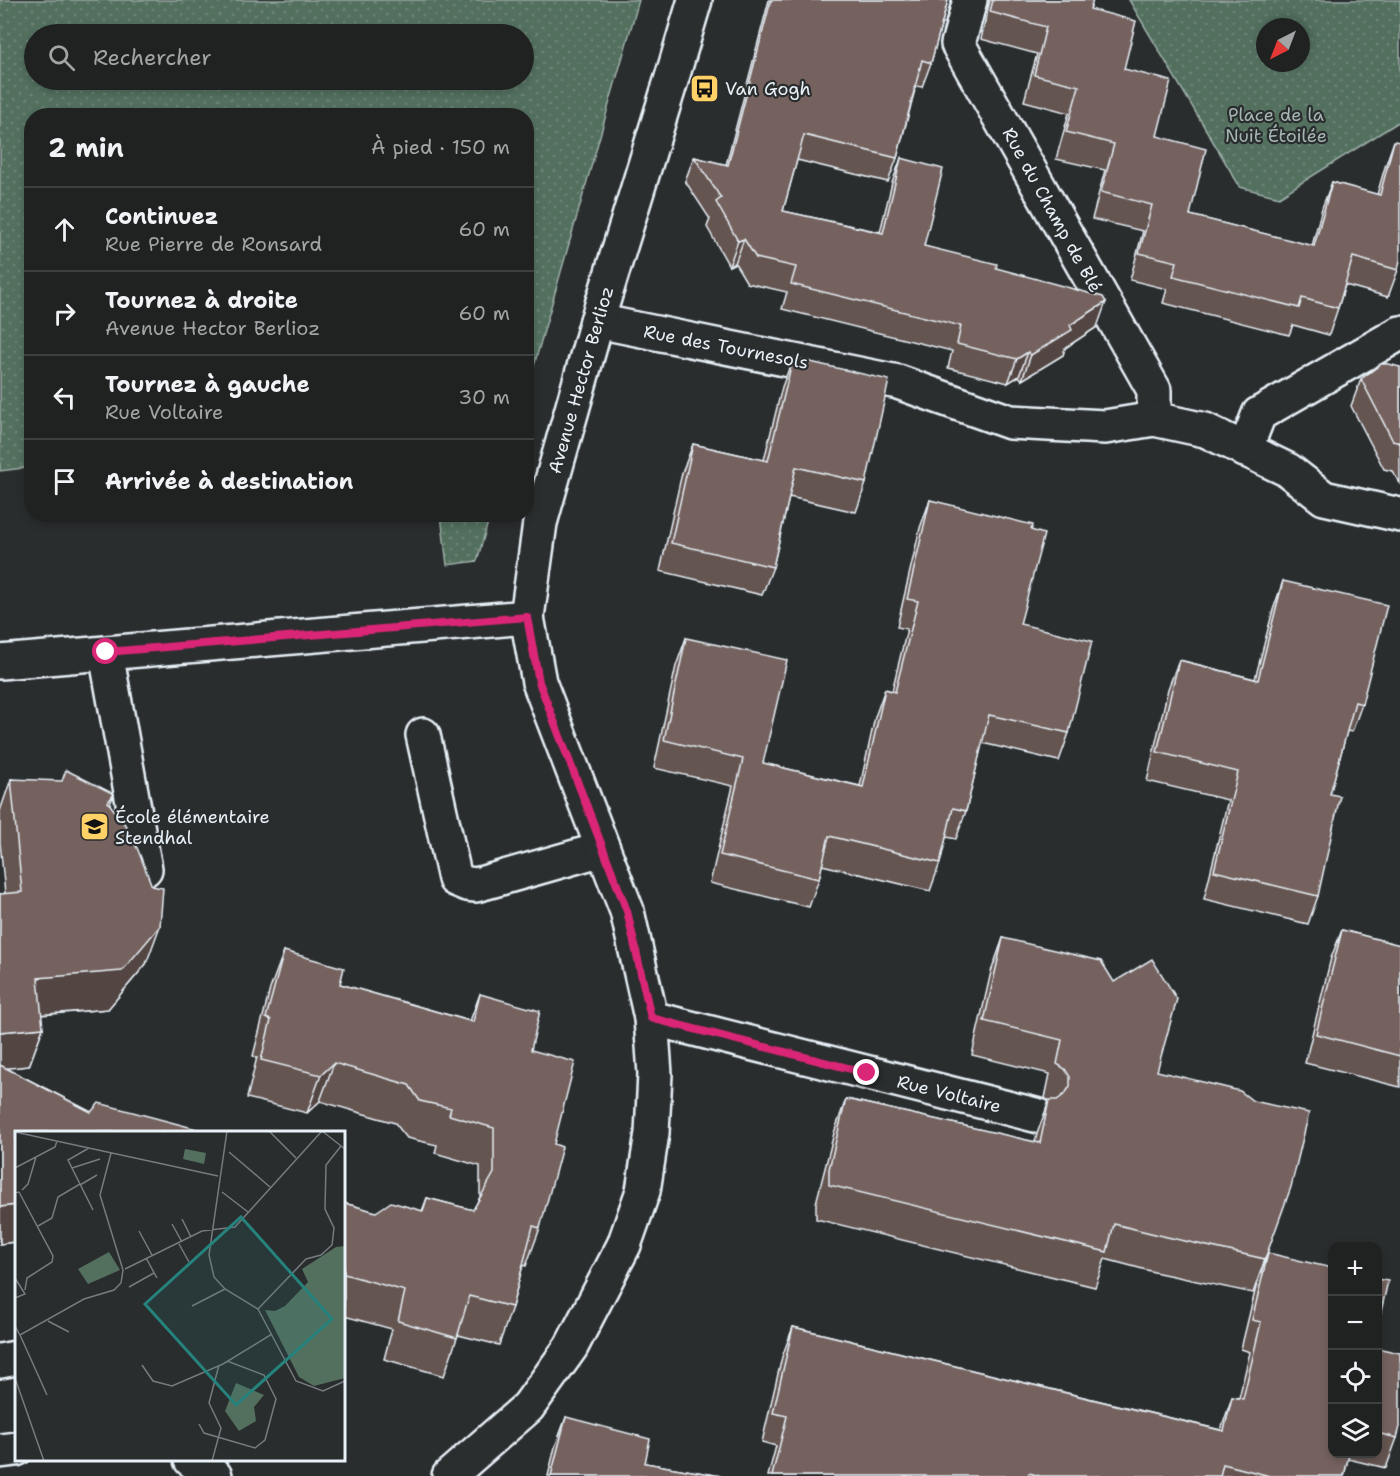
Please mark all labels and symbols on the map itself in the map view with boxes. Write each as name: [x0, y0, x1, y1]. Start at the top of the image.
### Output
north arrow: [1256, 18, 1310, 72]
bus stop icon: Van Gogh: [688, 73, 720, 105]
place label: Van Gogh: [725, 77, 811, 101]
park label: Place de la Nuit Étoilée: [1225, 103, 1327, 148]
street label: Rue du Champ de Blé: [997, 123, 1107, 297]
street label: Avenue Hector Berlioz: [543, 284, 619, 476]
street label: Rue des Tournesols: [641, 319, 811, 375]
route start: [92, 638, 118, 664]
place label: École élémentaire Stendhal: [115, 805, 270, 850]
school or university icon: École élémentaire Stendhal: [78, 811, 110, 843]
route end: [853, 1059, 879, 1085]
street label: Rue Voltaire: [894, 1069, 1004, 1119]
inset map: [15, 1131, 345, 1461]

